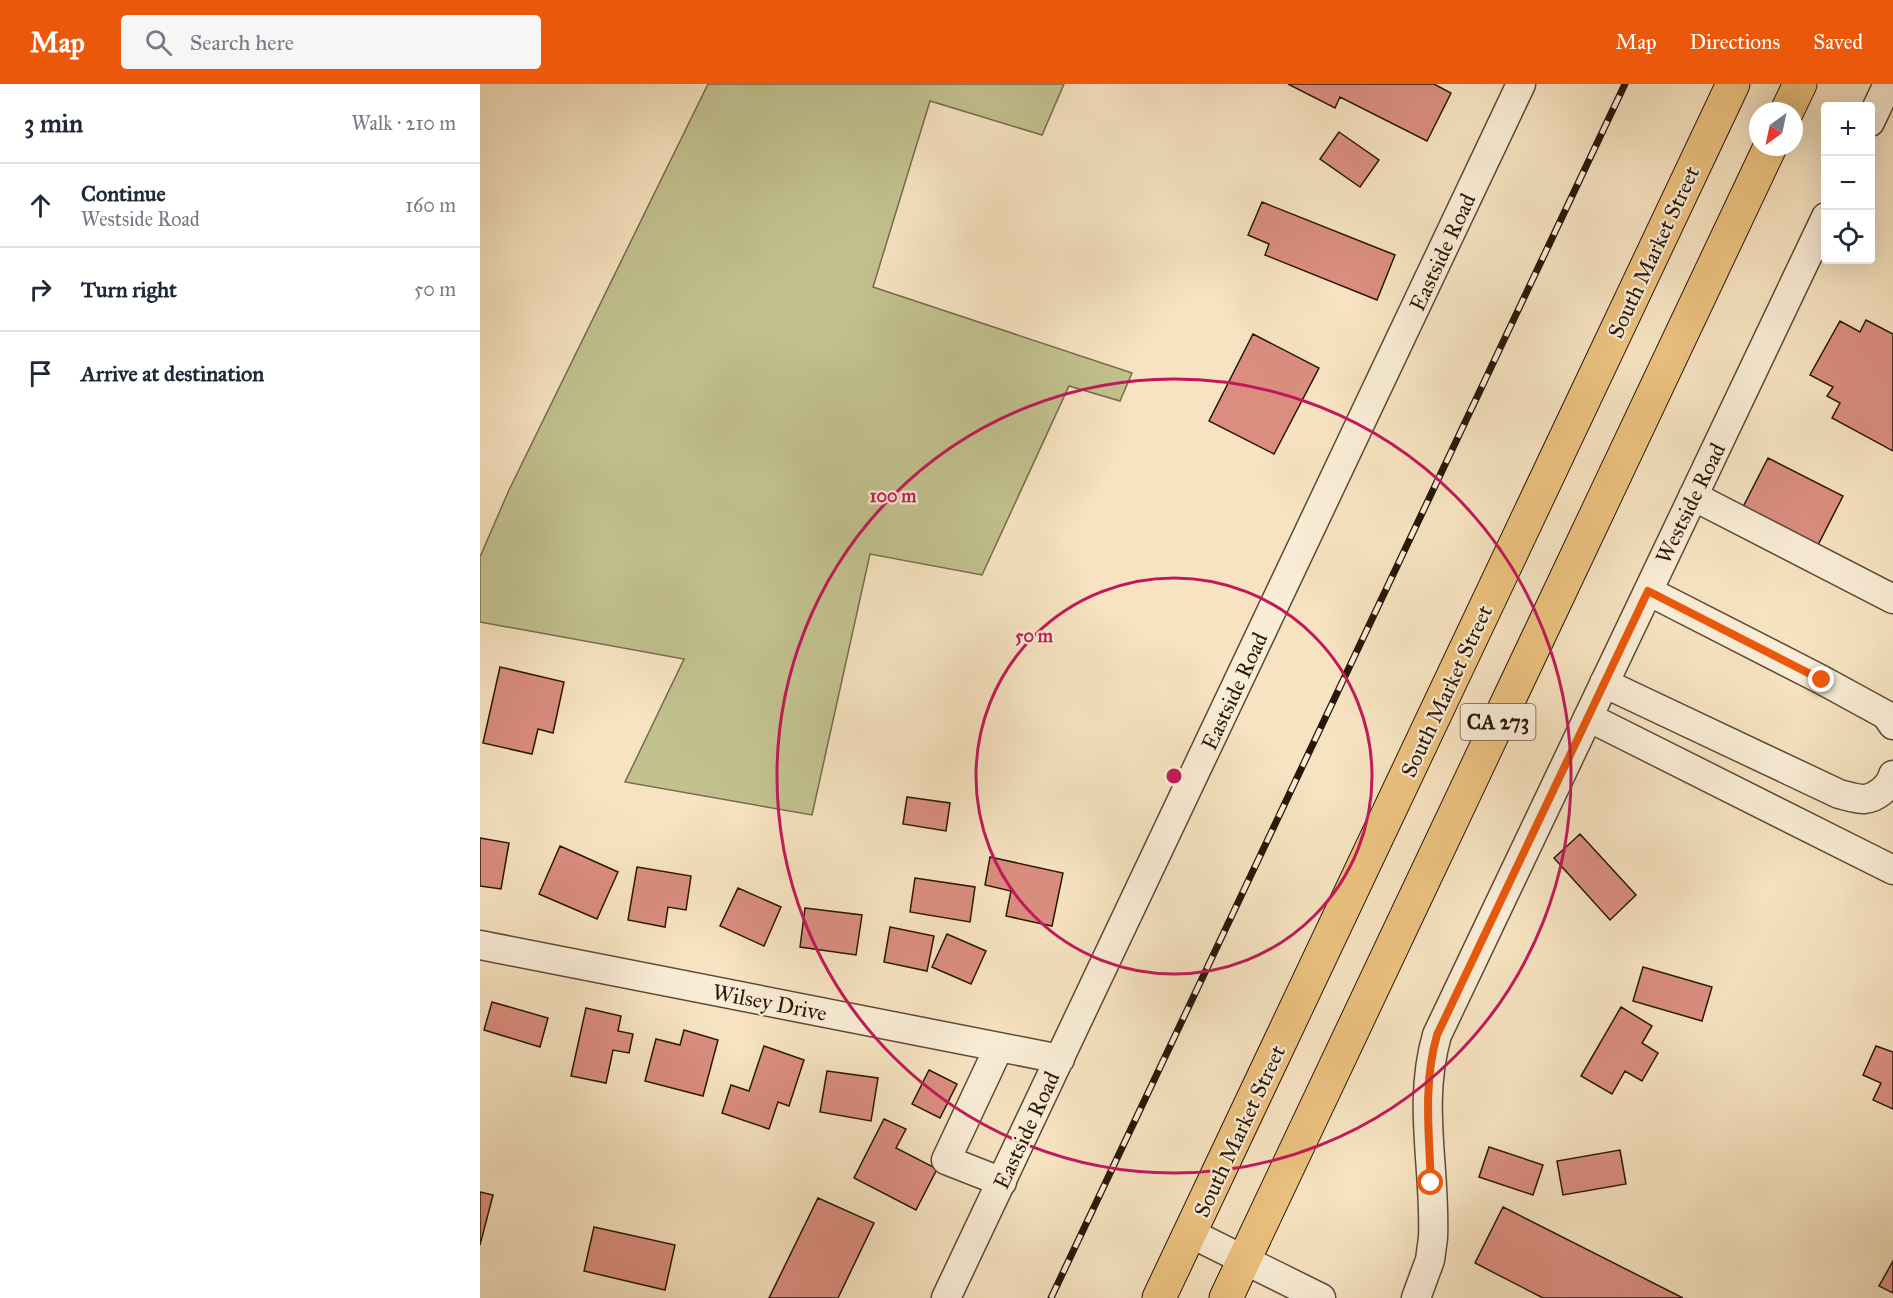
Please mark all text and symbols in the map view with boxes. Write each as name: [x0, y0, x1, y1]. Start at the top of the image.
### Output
search box: [121, 15, 541, 69]
text: Map: [30, 25, 85, 60]
icon: search: [142, 26, 175, 59]
text: Search here: [190, 29, 294, 56]
text: Map: [1616, 29, 1657, 55]
text: Directions: [1690, 29, 1780, 55]
text: Saved: [1813, 29, 1863, 55]
north arrow: [1749, 102, 1803, 156]
map controls: [1821, 102, 1875, 264]
button: +: [1821, 102, 1875, 156]
text: 3 min: [24, 107, 83, 139]
text: Walk · 210 m: [351, 111, 456, 135]
button: −: [1821, 156, 1875, 210]
street label: South Market Street: [1602, 162, 1705, 343]
text: Continue: [81, 180, 166, 207]
icon: ahead: [24, 189, 57, 222]
street label: Eastside Road: [1403, 189, 1481, 315]
text: 160 m: [405, 193, 456, 217]
text: Westside Road: [81, 207, 200, 231]
button: locate: [1821, 210, 1875, 264]
icon: right: [24, 273, 57, 306]
text: Turn right: [81, 276, 177, 303]
text: 50 m: [414, 277, 456, 301]
icon: arrive: [24, 357, 57, 390]
text: Arrive at destination: [81, 360, 264, 387]
street label: Westside Road: [1650, 439, 1731, 568]
text: 100 m: [870, 485, 917, 507]
street label: South Market Street: [1395, 601, 1498, 782]
text: 50 m: [1015, 625, 1054, 647]
street label: Eastside Road: [1195, 628, 1273, 754]
route end: [1808, 666, 1834, 692]
road number: CA 273: [1460, 704, 1536, 740]
centre of rings: [1164, 766, 1184, 786]
street label: Wilsey Drive: [710, 978, 829, 1027]
street label: South Market Street: [1188, 1041, 1291, 1222]
street label: Eastside Road: [987, 1067, 1065, 1193]
route start: [1417, 1169, 1443, 1195]

